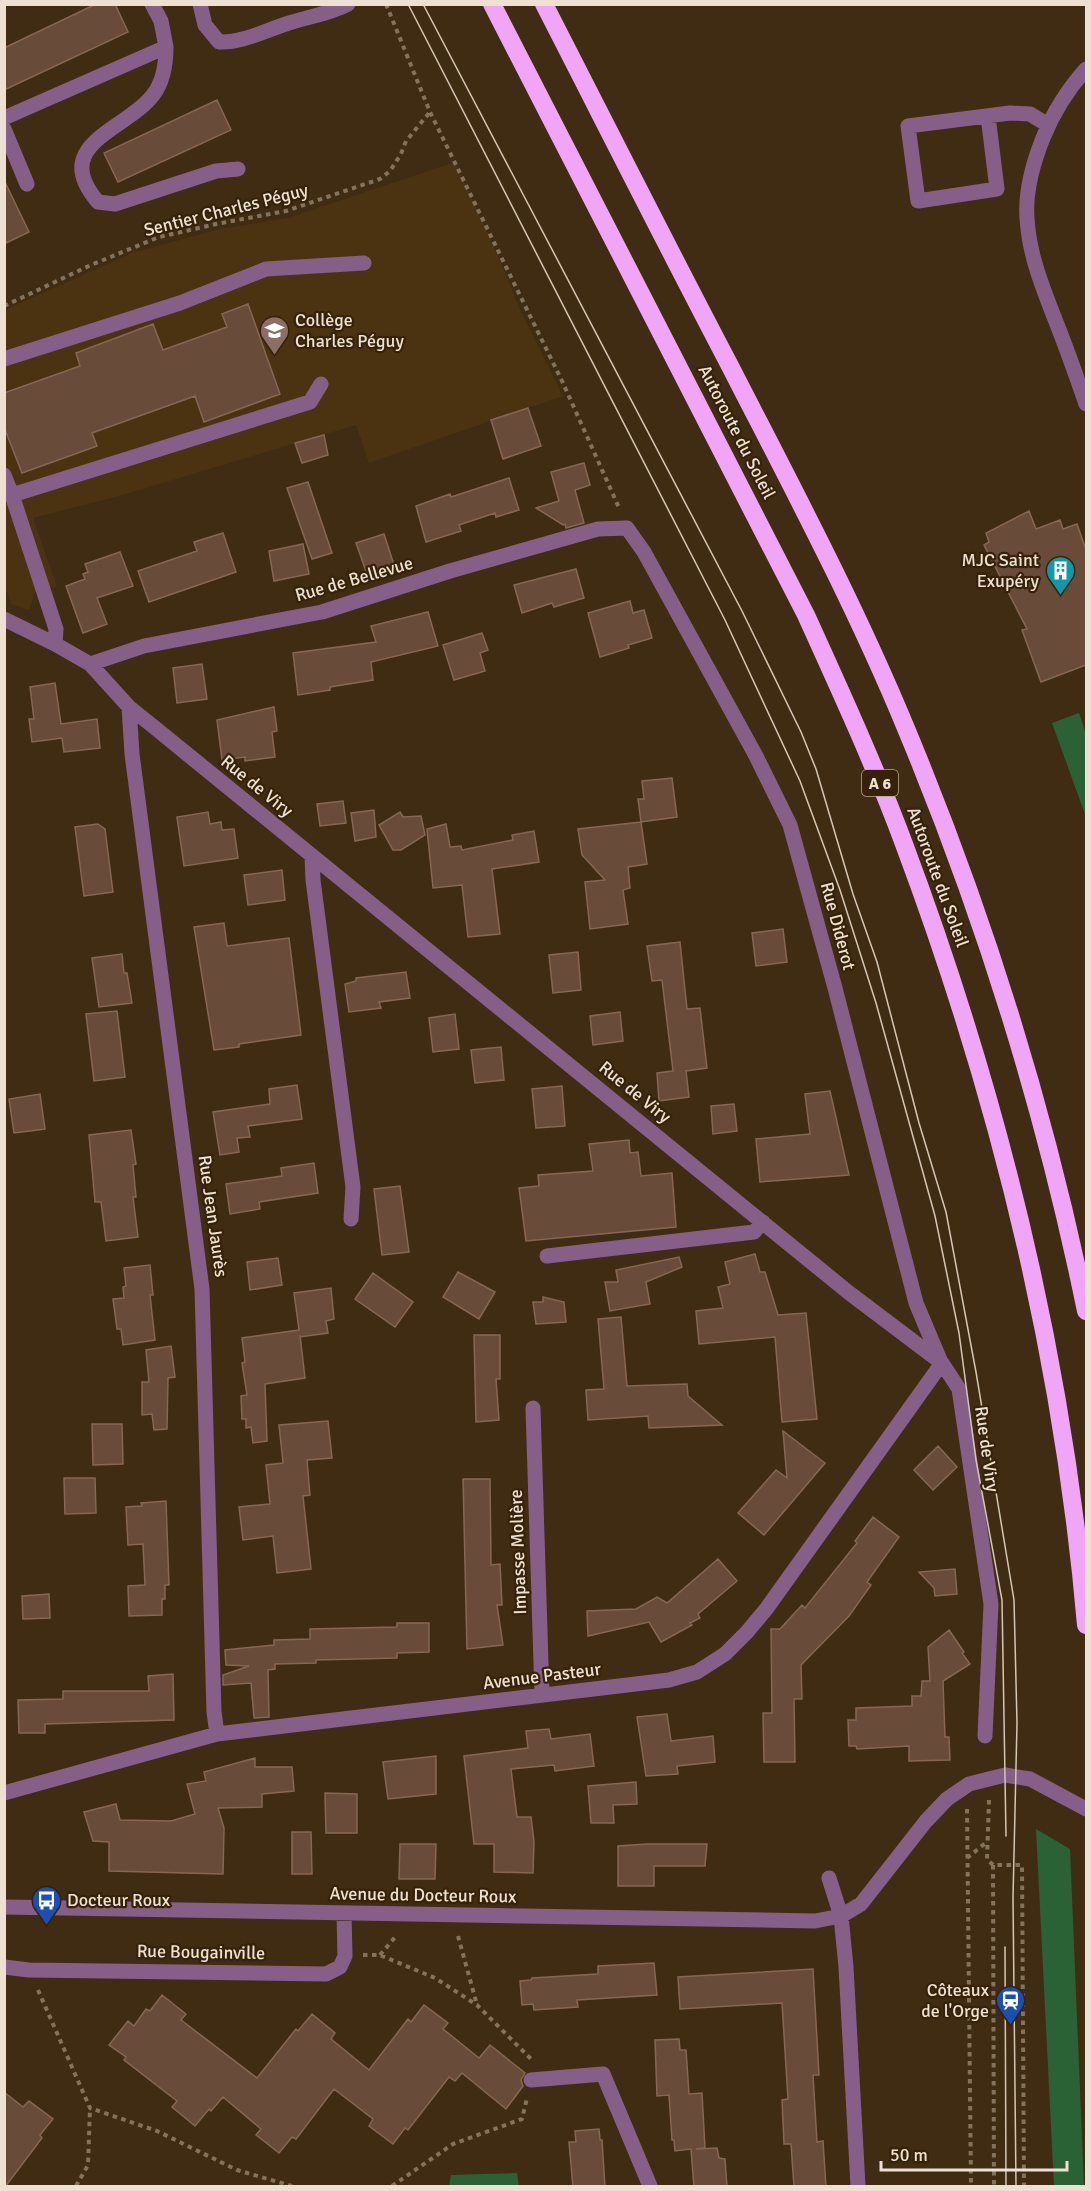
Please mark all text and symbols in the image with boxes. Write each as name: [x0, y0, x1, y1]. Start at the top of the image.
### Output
street label: Sentier Charles Péguy: [142, 179, 311, 241]
place label: Collège Charles Péguy: [295, 309, 404, 352]
school or university icon: Collège Charles Péguy: [258, 314, 290, 356]
street label: Autoroute du Soleil: [694, 361, 780, 503]
place label: MJC Saint Exupéry: [962, 549, 1040, 592]
street label: Rue de Bellevue: [293, 552, 415, 606]
building icon: MJC Saint Exupéry: [1044, 554, 1076, 596]
street label: Rue de Viry: [216, 750, 298, 822]
road number: A 6: [862, 770, 898, 796]
street label: Autoroute du Soleil: [902, 804, 974, 950]
street label: Rue Diderot: [816, 880, 860, 972]
street label: Rue de Viry: [594, 1056, 676, 1128]
street label: Rue Jean Jaurès: [194, 1154, 232, 1279]
street label: Rue de Viry: [970, 1405, 1004, 1494]
street label: Impasse Molière: [505, 1489, 531, 1615]
street label: Avenue Pasteur: [482, 1658, 603, 1694]
street label: Avenue du Docteur Roux: [329, 1882, 517, 1908]
bus stop icon: Docteur Roux: [30, 1884, 62, 1926]
place label: Docteur Roux: [67, 1889, 171, 1911]
street label: Rue Bougainville: [137, 1940, 265, 1964]
place label: Côteaux de l'Orge: [921, 1979, 990, 2022]
station icon: Côteaux de l'Orge: [994, 1984, 1026, 2026]
scale bar: [881, 2134, 1067, 2172]
text: 50 m: [890, 2144, 928, 2166]

